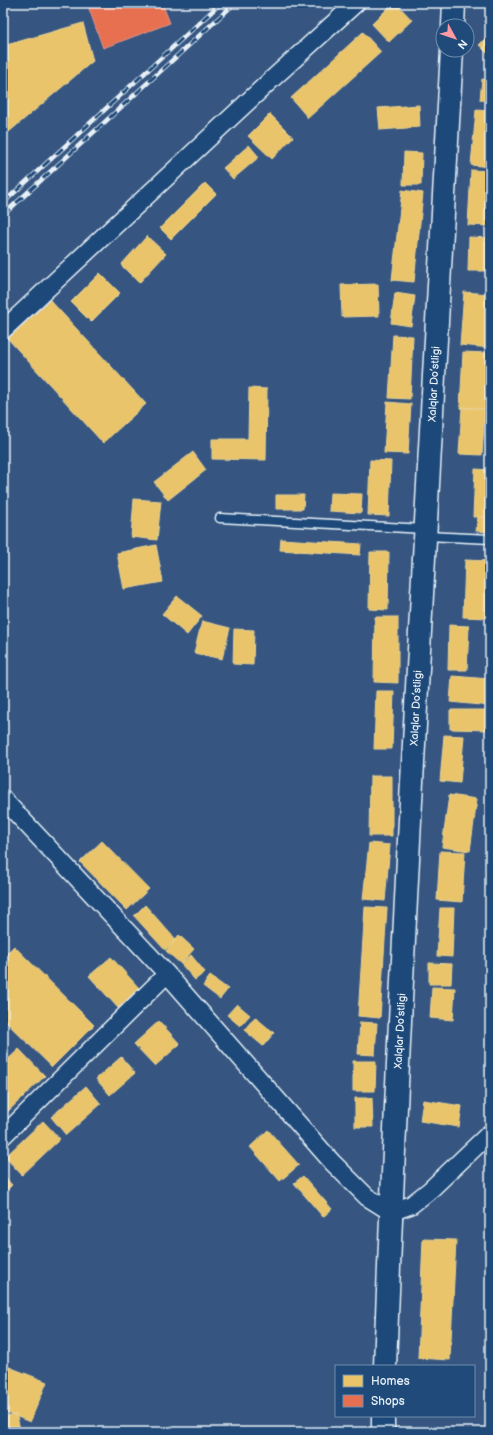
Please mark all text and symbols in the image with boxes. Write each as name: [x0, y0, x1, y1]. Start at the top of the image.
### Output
north arrow: [435, 18, 475, 58]
text: N: [455, 37, 470, 51]
street label: Xalqlar Do’stligi: [425, 346, 442, 423]
street label: Xalqlar Do’stligi: [407, 670, 424, 747]
street label: Xalqlar Do’stligi: [391, 993, 408, 1070]
legend: [335, 1365, 475, 1417]
text: Homes: [371, 1374, 410, 1389]
text: Shops: [371, 1394, 405, 1409]

